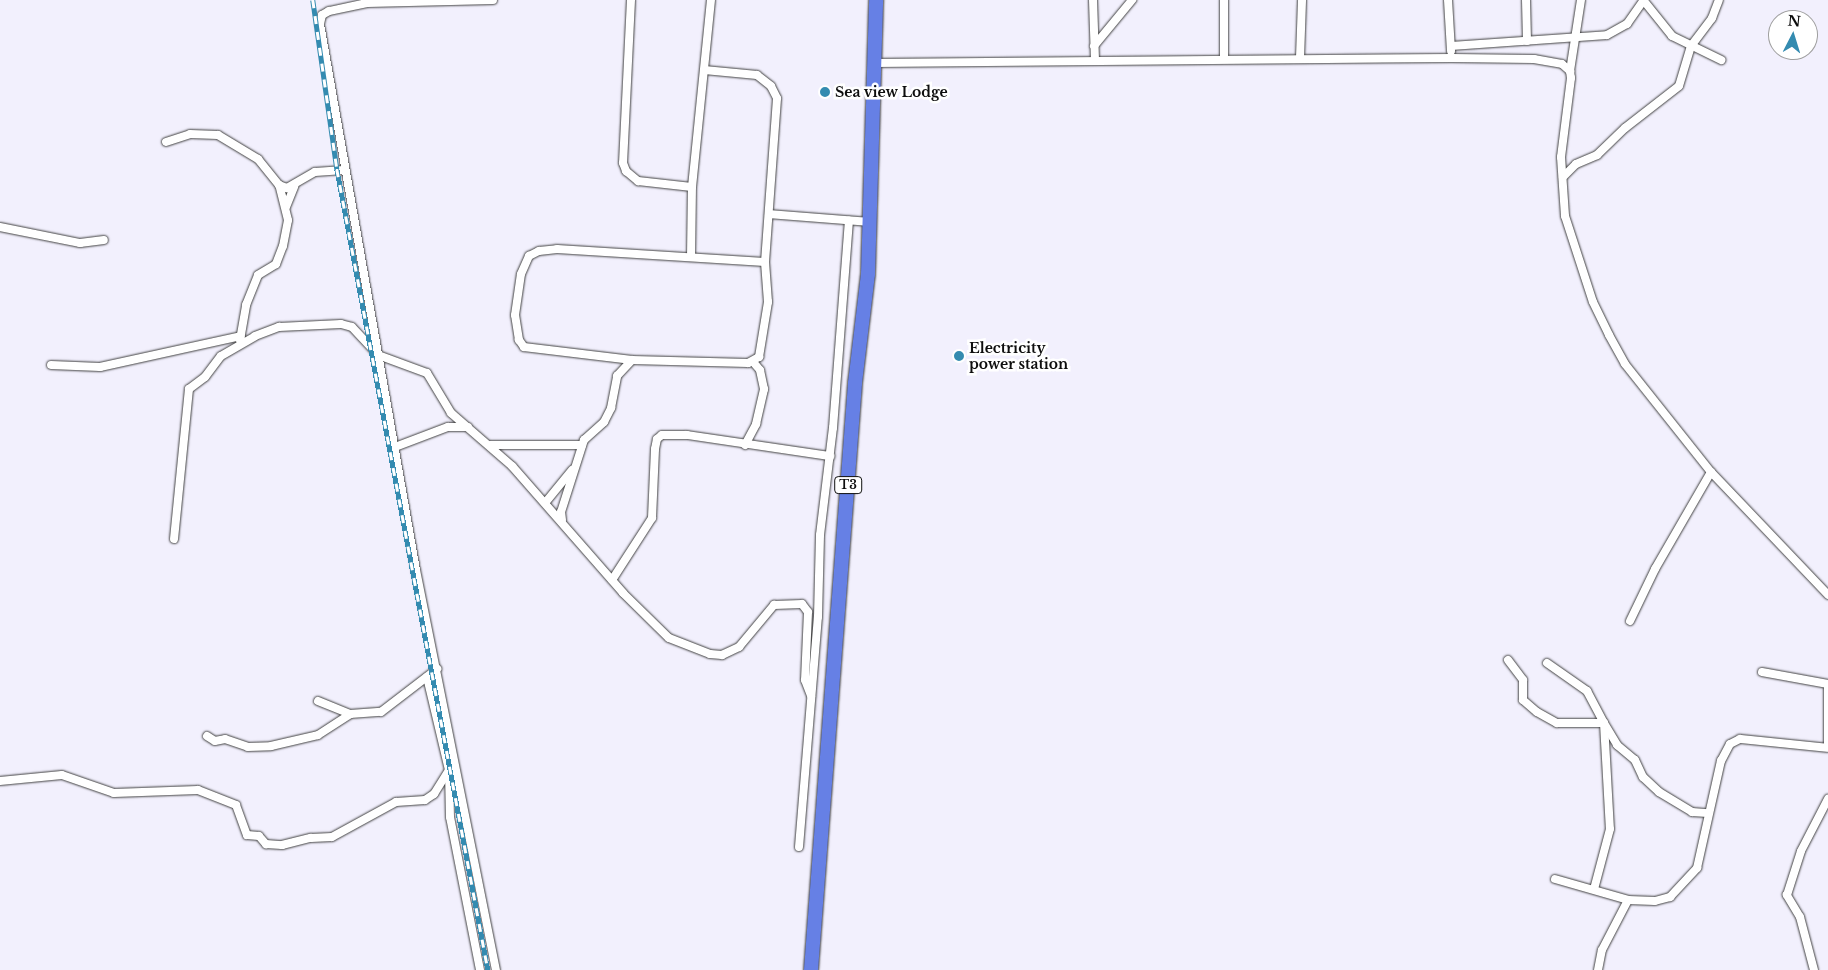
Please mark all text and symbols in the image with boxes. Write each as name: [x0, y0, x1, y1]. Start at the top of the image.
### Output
north arrow: [1768, 10, 1818, 60]
text: N: [1787, 12, 1802, 31]
place label: Sea view Lodge: [835, 84, 948, 100]
marker: Sea view Lodge: [819, 86, 831, 98]
place label: Electricity power station: [969, 340, 1069, 372]
marker: Electricity power station: [953, 350, 965, 362]
road number: T3: [833, 476, 863, 494]

